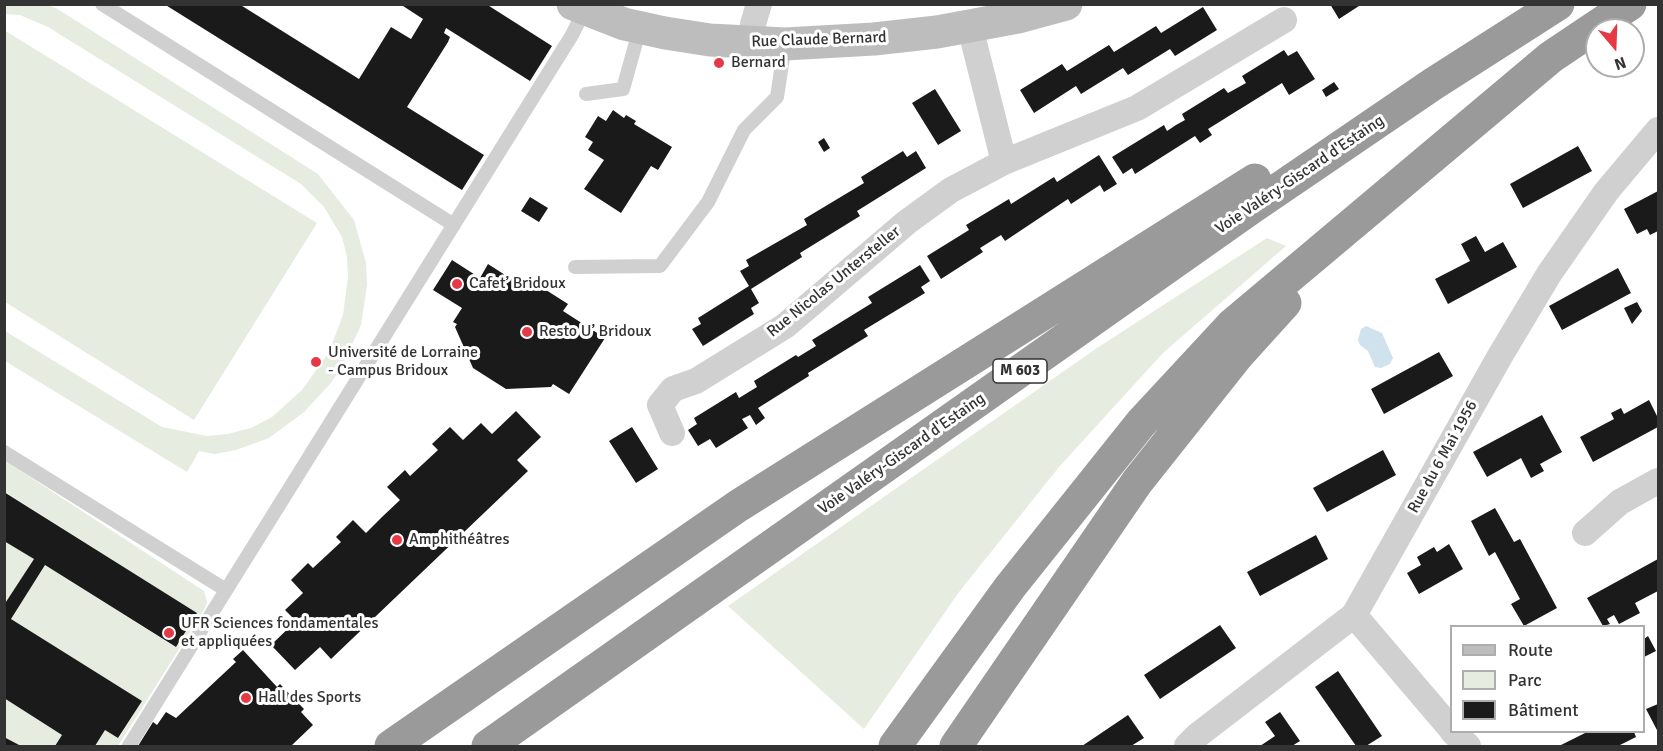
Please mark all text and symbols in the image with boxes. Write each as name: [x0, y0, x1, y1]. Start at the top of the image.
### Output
north arrow: [1585, 18, 1645, 78]
street label: Rue Claude Bernard: [751, 28, 887, 52]
text: N: [1612, 52, 1629, 74]
place label: Bernard: [731, 53, 786, 73]
marker: Bernard: [712, 56, 726, 70]
street label: Voie Valéry-Giscard d'Estaing: [1212, 111, 1388, 239]
street label: Rue Nicolas Untersteller: [763, 222, 905, 342]
place label: Cafet’ Bridoux: [469, 274, 566, 294]
marker: Cafet’ Bridoux: [450, 277, 464, 291]
place label: Resto U’ Bridoux: [539, 322, 651, 342]
marker: Resto U’ Bridoux: [520, 325, 534, 339]
place label: Université de Lorraine - Campus Bridoux: [328, 343, 478, 381]
marker: Université de Lorraine - Campus Bridoux: [309, 355, 323, 369]
road number: M 603: [993, 359, 1047, 383]
street label: Voie Valéry-Giscard d'Estaing: [815, 389, 989, 519]
street label: Rue du 6 Mai 1956: [1404, 397, 1482, 517]
place label: Amphithéâtres: [409, 530, 509, 550]
marker: Amphithéâtres: [390, 533, 404, 547]
place label: UFR Sciences fondamentales et appliquées: [181, 614, 378, 652]
legend: [1450, 625, 1645, 733]
marker: UFR Sciences fondamentales et appliquées: [162, 626, 176, 640]
text: Route: [1508, 639, 1553, 661]
text: Parc: [1508, 669, 1542, 691]
place label: Hall des Sports: [258, 688, 361, 708]
marker: Hall des Sports: [239, 691, 253, 705]
text: Bâtiment: [1508, 699, 1579, 721]

